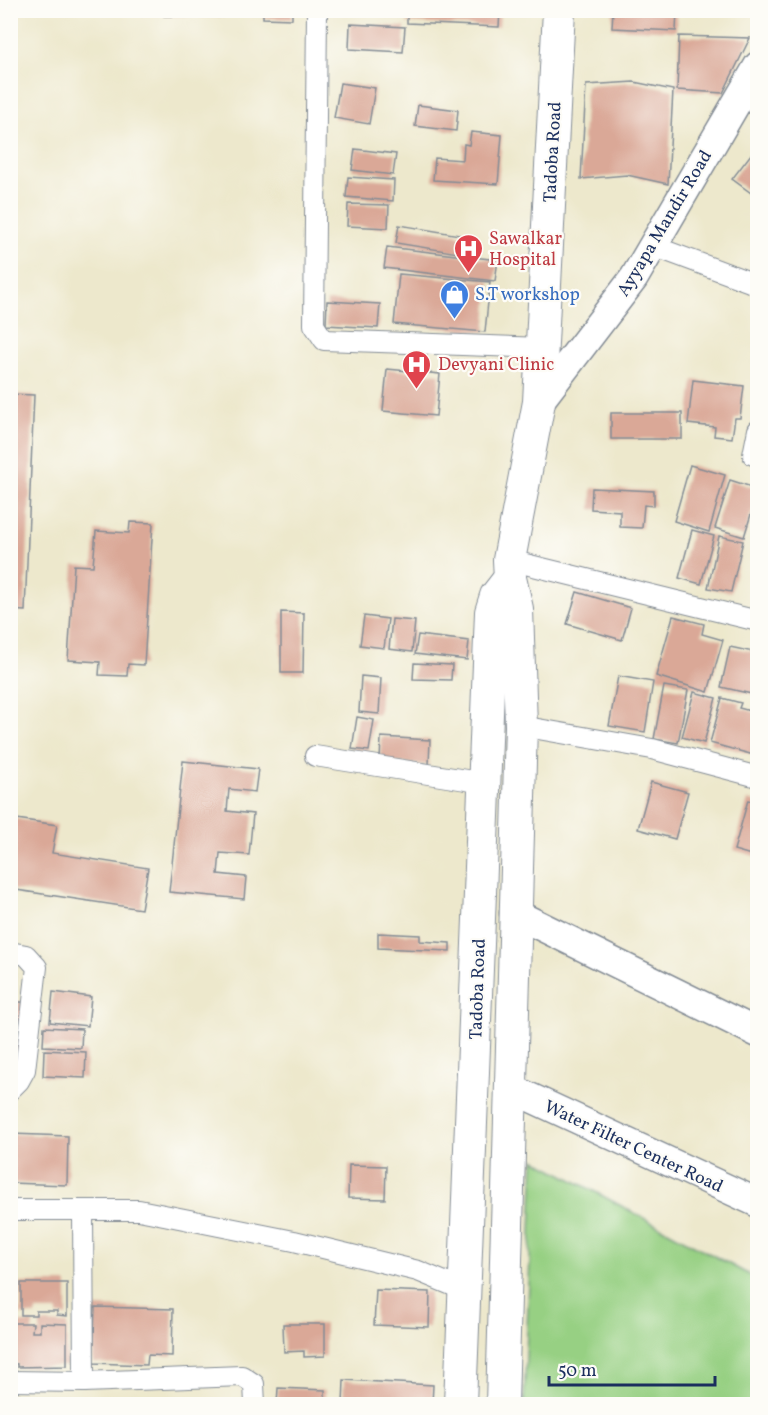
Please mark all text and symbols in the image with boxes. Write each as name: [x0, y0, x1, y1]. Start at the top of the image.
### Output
street label: Tadoba Road: [538, 101, 569, 203]
street label: Ayyapa Mandir Road: [612, 146, 719, 302]
place label: Sawalkar Hospital: [489, 227, 562, 273]
hospital icon: Sawalkar Hospital: [452, 232, 484, 274]
shop icon: S.T workshop: [438, 278, 470, 320]
place label: S.T workshop: [475, 283, 580, 308]
hospital icon: Devyani Clinic: [401, 348, 433, 390]
place label: Devyani Clinic: [438, 353, 554, 378]
street label: Tadoba Road: [464, 938, 493, 1040]
street label: Water Filter Center Road: [540, 1095, 727, 1200]
scale bar: [549, 1349, 716, 1387]
text: 50 m: [558, 1359, 597, 1384]

